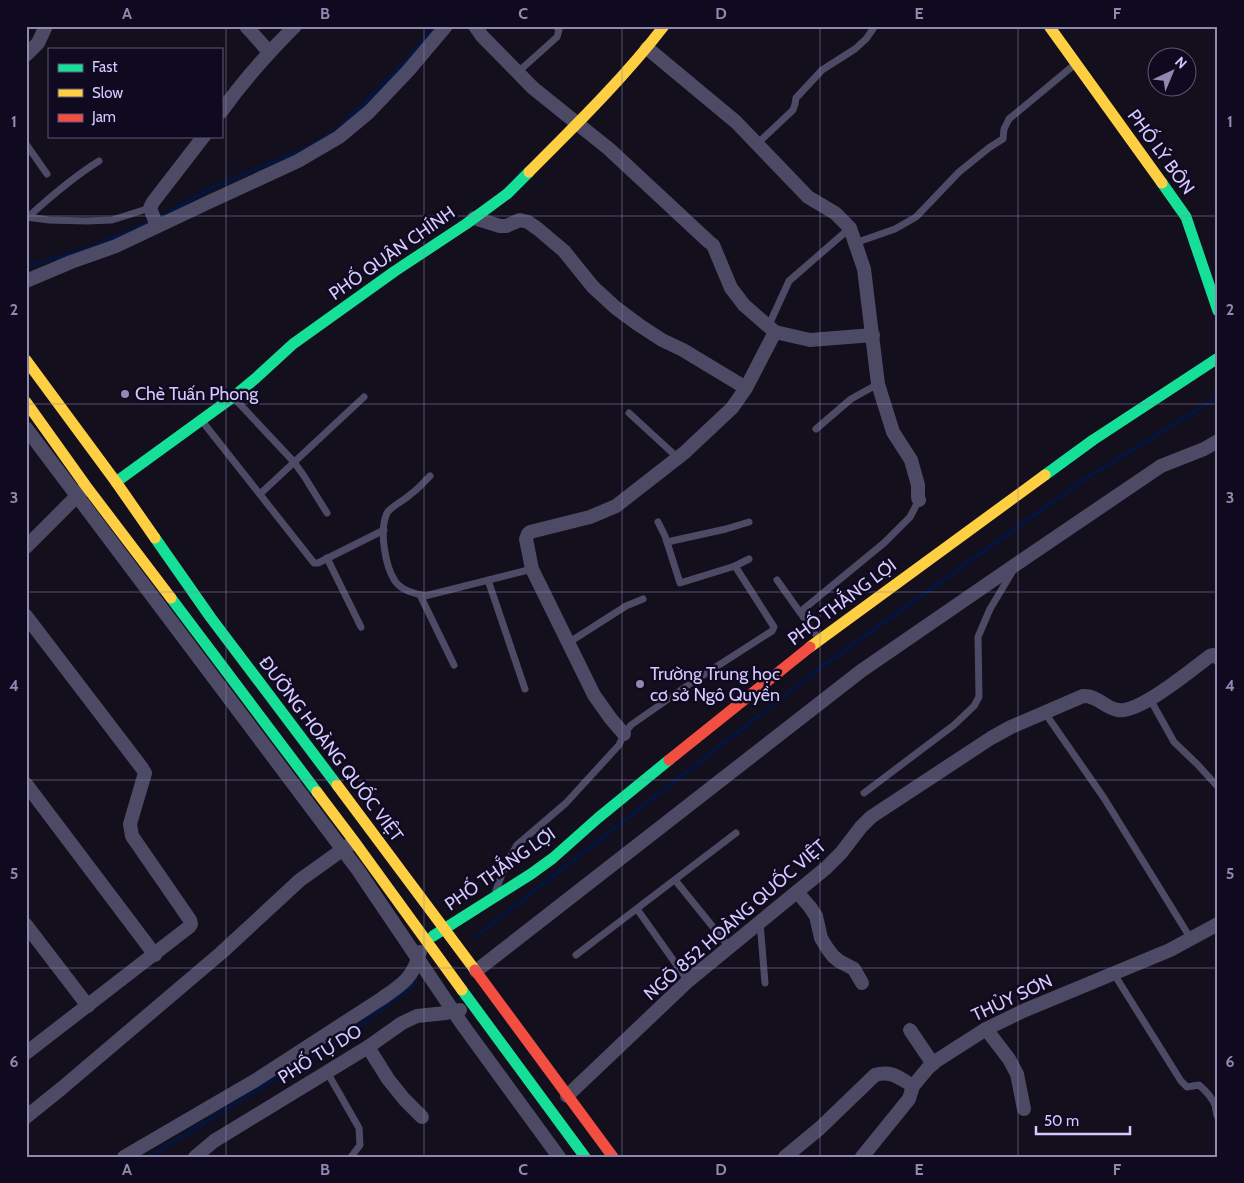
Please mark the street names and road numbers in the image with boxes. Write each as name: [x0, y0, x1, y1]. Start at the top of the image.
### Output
street label: PHỐ LÝ BÔN: [1123, 104, 1201, 199]
street label: PHỐ QUÂN CHÍNH: [323, 200, 459, 305]
street label: PHỐ THẮNG LỢI: [782, 552, 901, 650]
street label: ĐƯỜNG HOÀNG QUỐC VIỆT: [254, 651, 410, 846]
street label: PHỐ THẮNG LỢI: [439, 820, 560, 915]
street label: NGÕ 852 HOÀNG QUỐC VIỆT: [638, 833, 831, 1005]
street label: THỦY SƠN: [968, 970, 1056, 1026]
street label: PHỐ TỰ DO: [273, 1018, 366, 1088]

